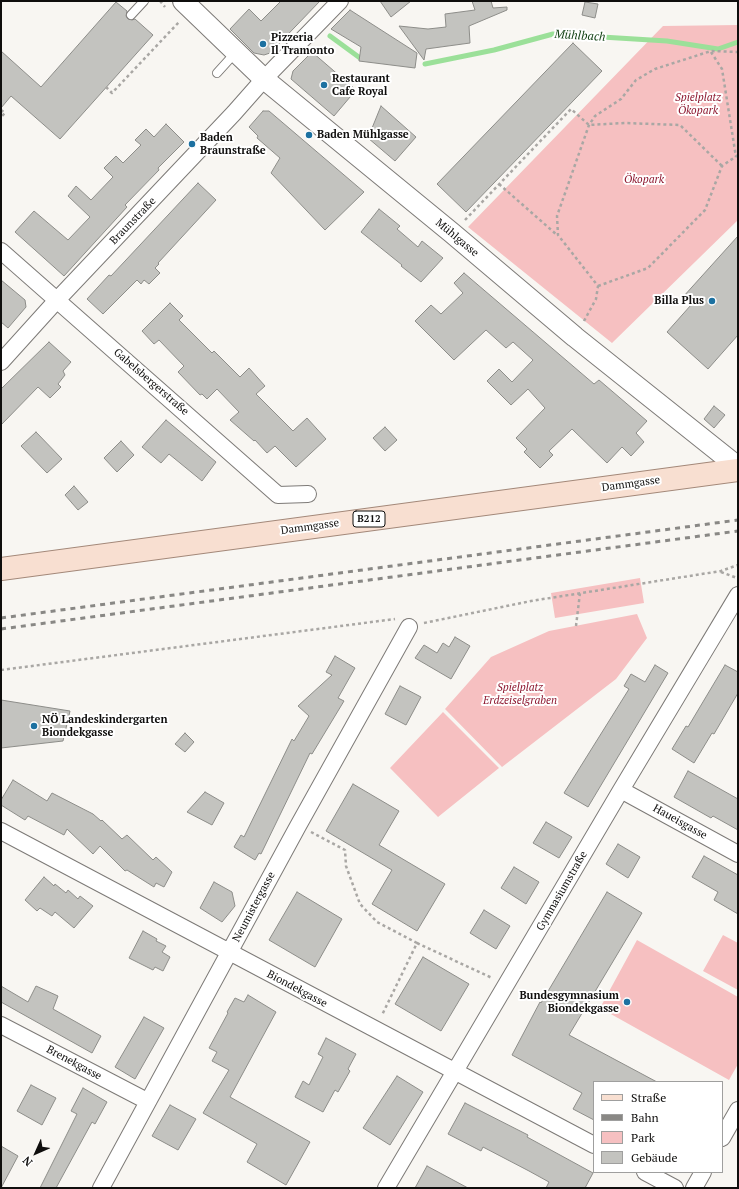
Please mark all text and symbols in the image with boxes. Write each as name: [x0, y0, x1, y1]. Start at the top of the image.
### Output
water label: Mühlbach: [554, 27, 606, 45]
place label: Pizzeria Il Tramonto: [271, 31, 334, 57]
marker: Pizzeria Il Tramonto: [258, 39, 268, 49]
place label: Restaurant Cafe Royal: [332, 72, 390, 98]
marker: Restaurant Cafe Royal: [319, 80, 329, 90]
park label: Spielplatz Ökopark: [675, 91, 721, 117]
place label: Baden Mühlgasse: [317, 128, 409, 142]
marker: Baden Mühlgasse: [304, 130, 314, 140]
place label: Baden Braunstraße: [200, 131, 266, 157]
marker: Baden Braunstraße: [187, 139, 197, 149]
park label: Ökopark: [624, 173, 664, 187]
street label: Braunstraße: [107, 195, 159, 247]
street label: Mühlgasse: [433, 216, 481, 260]
place label: Billa Plus: [654, 294, 704, 308]
marker: Billa Plus: [707, 296, 717, 306]
street label: Gabelsbergerstraße: [111, 346, 191, 418]
street label: Dammgasse: [601, 473, 661, 495]
road number: B212: [353, 511, 385, 527]
street label: Dammgasse: [280, 516, 340, 538]
park label: Spielplatz Erdzeiselgraben: [483, 681, 557, 707]
place label: NÖ Landeskindergarten Biondekgasse: [42, 713, 168, 739]
marker: NÖ Landeskindergarten Biondekgasse: [29, 721, 39, 731]
street label: Haueisgasse: [651, 802, 709, 842]
street label: Gymnasiumstraße: [534, 849, 590, 933]
street label: Neumistergasse: [230, 870, 278, 944]
street label: Biondekgasse: [265, 968, 329, 1010]
place label: Bundesgymnasium Biondekgasse: [519, 989, 619, 1015]
marker: Bundesgymnasium Biondekgasse: [622, 997, 632, 1007]
street label: Brenekgasse: [44, 1043, 104, 1083]
legend: [593, 1081, 723, 1173]
text: Straße: [631, 1090, 666, 1105]
text: Bahn: [631, 1110, 659, 1125]
text: Park: [631, 1130, 655, 1145]
north arrow: [16, 1133, 56, 1173]
text: Gebäude: [631, 1150, 677, 1165]
text: N: [20, 1154, 35, 1169]

